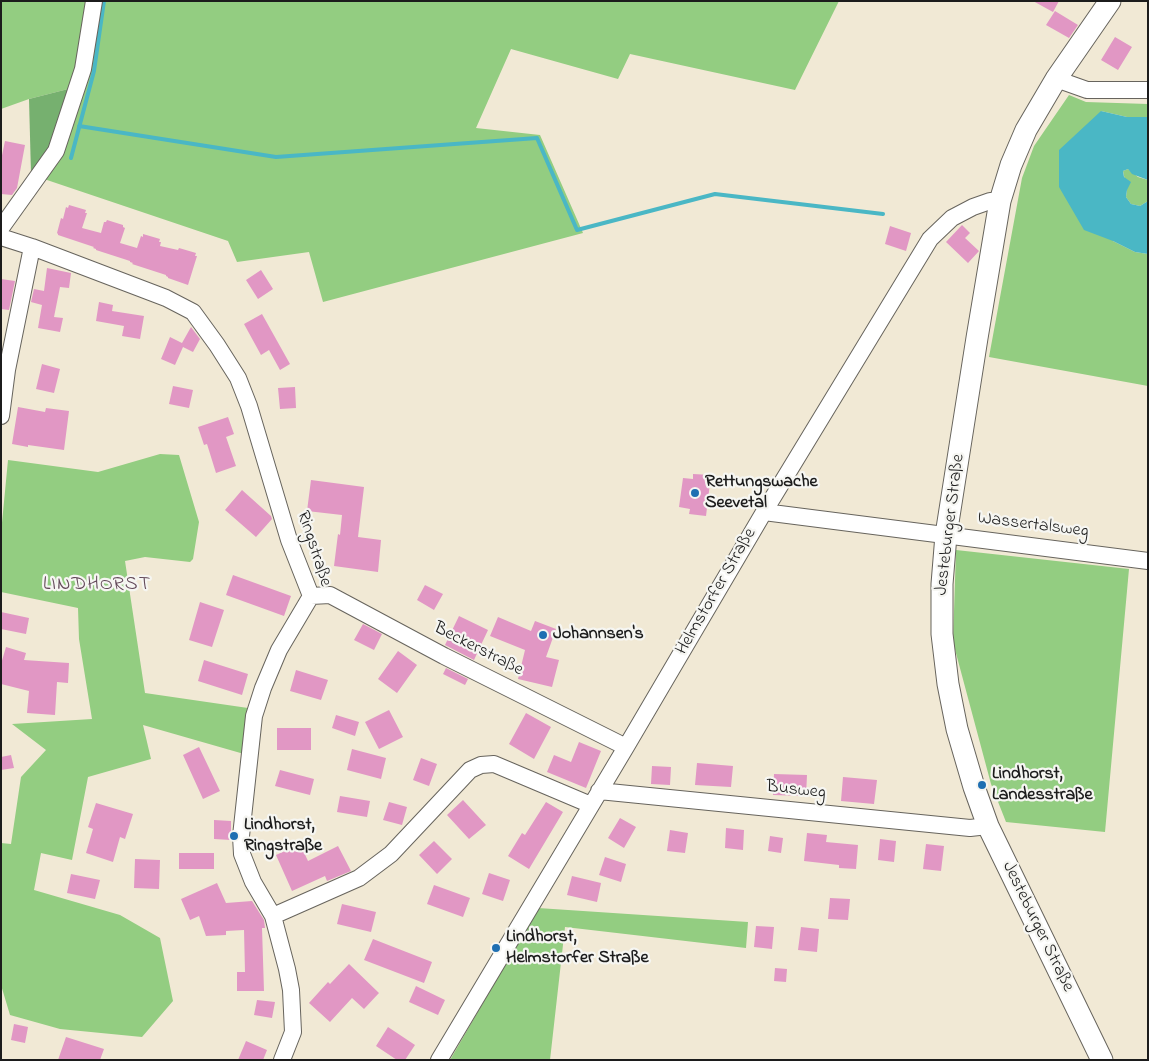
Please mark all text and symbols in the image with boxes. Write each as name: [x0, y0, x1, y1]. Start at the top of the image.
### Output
street label: Jesteburger Straße: [932, 453, 970, 597]
place label: Rettungswache Seevetal: [705, 472, 818, 514]
marker: Rettungswache Seevetal: [689, 487, 701, 499]
street label: Ringstraße: [291, 508, 335, 590]
street label: Wassertalsweg: [976, 508, 1090, 544]
street label: Helmstorfer Straße: [672, 525, 762, 659]
district label: LINDHORST: [42, 574, 152, 598]
street label: Beckerstraße: [430, 618, 526, 682]
place label: Johannsen's: [553, 624, 644, 646]
marker: Johannsen's: [537, 629, 549, 641]
place label: Lindhorst, Landesstraße: [992, 764, 1093, 806]
street label: Busweg: [765, 777, 827, 805]
marker: Lindhorst, Landesstraße: [976, 779, 988, 791]
place label: Lindhorst, Ringstraße: [244, 815, 322, 858]
marker: Lindhorst, Ringstraße: [228, 830, 240, 842]
street label: Jesteburger Straße: [996, 858, 1078, 996]
place label: Lindhorst, Helmstorfer Straße: [506, 927, 649, 970]
marker: Lindhorst, Helmstorfer Straße: [490, 942, 502, 954]

